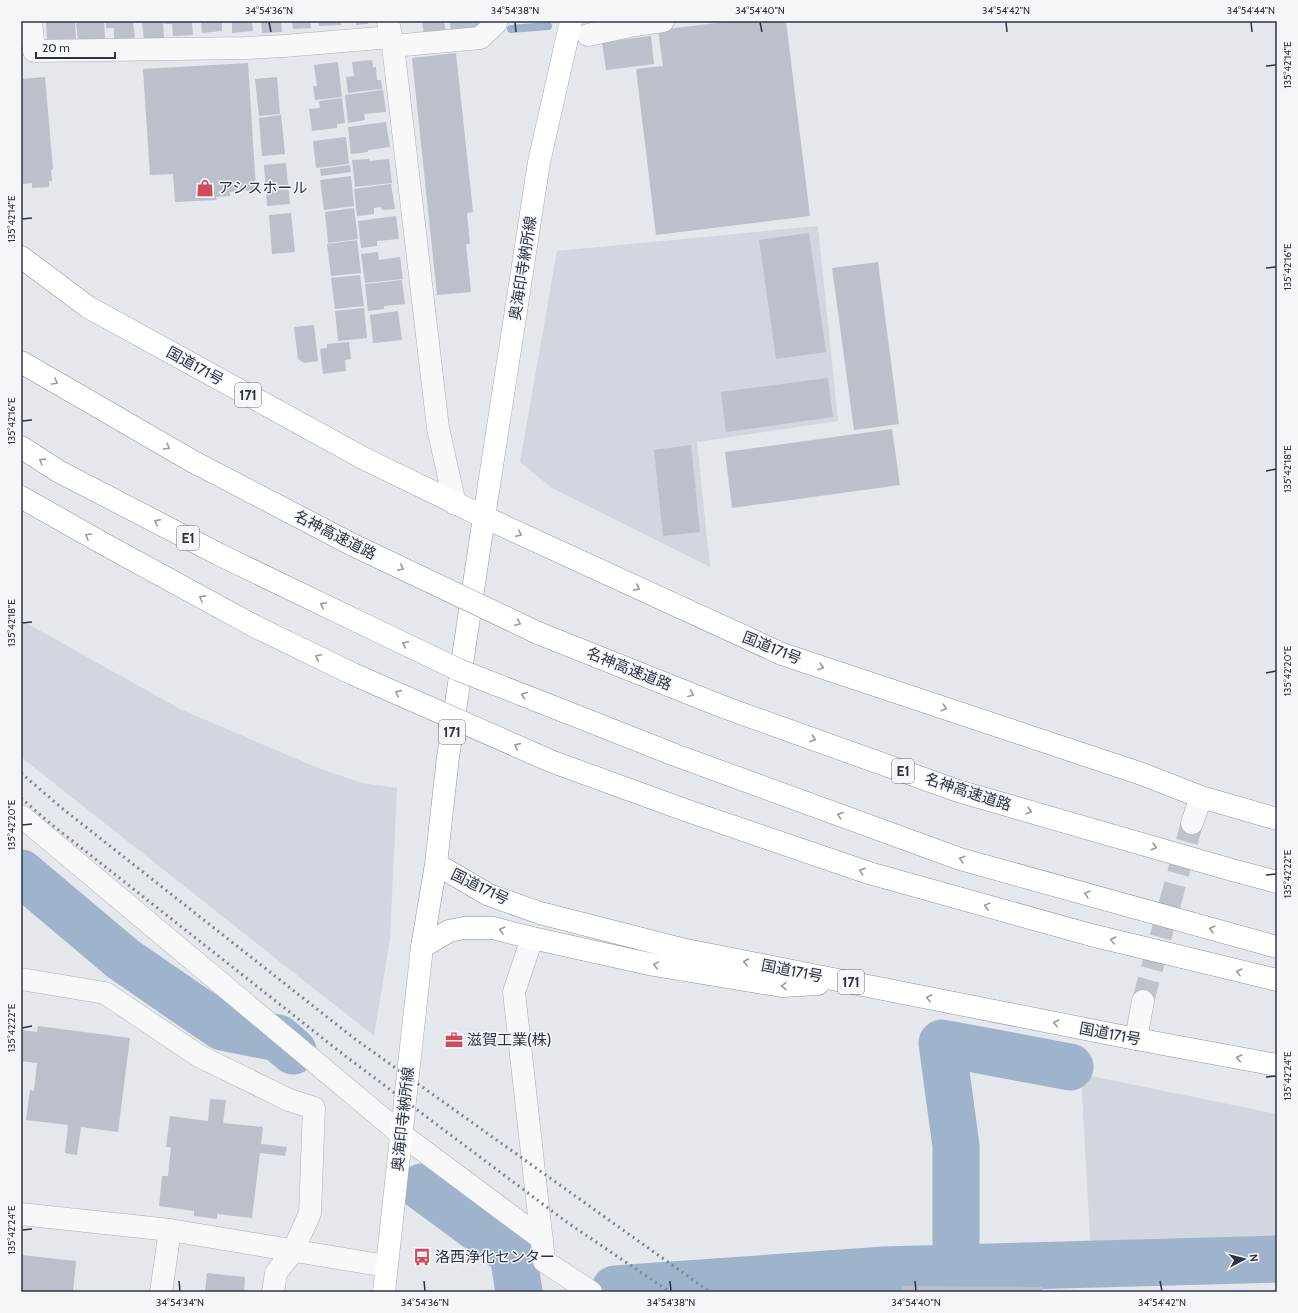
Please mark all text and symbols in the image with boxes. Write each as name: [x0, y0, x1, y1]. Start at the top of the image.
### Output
text: 34°54'36"N: [245, 4, 293, 17]
text: 34°54'38"N: [491, 4, 539, 17]
text: 34°54'40"N: [735, 4, 785, 17]
text: 34°54'42"N: [982, 4, 1030, 17]
text: 34°54'44"N: [1227, 4, 1275, 17]
scale bar: [36, 34, 115, 60]
text: 20 m: [42, 40, 70, 55]
text: 135°42'14"E: [1281, 41, 1294, 89]
shop icon: アシスホール: [195, 178, 215, 198]
place label: アシスホール: [218, 179, 307, 197]
text: 135°42'14"E: [5, 195, 18, 243]
street label: 奥海印寺納所線: [506, 215, 540, 321]
text: 135°42'16"E: [1281, 243, 1294, 291]
street label: 国道171号: [163, 343, 227, 389]
one-way arrow: [51, 378, 58, 385]
road number: 171: [235, 383, 261, 407]
text: 135°42'16"E: [5, 397, 18, 445]
one-way arrow: [163, 442, 170, 449]
text: 135°42'18"E: [1281, 445, 1294, 493]
one-way arrow: [39, 458, 46, 466]
street label: 名神高速道路: [291, 507, 379, 563]
one-way arrow: [154, 520, 161, 527]
road number: E1: [177, 526, 199, 550]
one-way arrow: [515, 529, 522, 537]
one-way arrow: [85, 533, 92, 540]
one-way arrow: [396, 563, 404, 571]
one-way arrow: [633, 583, 641, 591]
one-way arrow: [199, 595, 207, 603]
text: 135°42'18"E: [5, 599, 18, 647]
one-way arrow: [320, 602, 328, 610]
one-way arrow: [514, 618, 521, 626]
street label: 国道171号: [740, 628, 804, 668]
one-way arrow: [402, 641, 409, 649]
street label: 名神高速道路: [584, 644, 674, 694]
text: 135°42'20"E: [1281, 645, 1294, 696]
one-way arrow: [315, 654, 323, 662]
one-way arrow: [817, 662, 824, 671]
one-way arrow: [688, 689, 695, 697]
one-way arrow: [395, 690, 402, 698]
one-way arrow: [521, 692, 528, 700]
one-way arrow: [940, 703, 947, 712]
road number: 171: [439, 720, 465, 744]
one-way arrow: [810, 734, 817, 743]
one-way arrow: [514, 743, 522, 751]
road number: E1: [892, 759, 914, 783]
street label: 名神高速道路: [922, 770, 1014, 814]
text: 135°42'20"E: [5, 799, 18, 850]
one-way arrow: [1026, 806, 1033, 815]
one-way arrow: [837, 811, 844, 819]
one-way arrow: [1150, 842, 1157, 851]
text: 135°42'22"E: [1281, 849, 1294, 898]
one-way arrow: [959, 855, 966, 864]
street label: 国道171号: [448, 865, 512, 909]
one-way arrow: [859, 867, 866, 876]
one-way arrow: [1084, 891, 1091, 899]
one-way arrow: [984, 902, 991, 911]
one-way arrow: [499, 926, 506, 935]
one-way arrow: [1209, 926, 1216, 934]
one-way arrow: [1110, 936, 1117, 945]
street label: 国道171号: [760, 956, 824, 986]
one-way arrow: [743, 958, 749, 966]
one-way arrow: [653, 962, 659, 970]
one-way arrow: [1236, 968, 1242, 976]
road number: 171: [838, 970, 864, 994]
one-way arrow: [781, 981, 787, 990]
one-way arrow: [925, 994, 932, 1002]
text: 135°42'22"E: [5, 1003, 18, 1052]
one-way arrow: [1053, 1019, 1059, 1028]
street label: 国道171号: [1078, 1019, 1142, 1049]
office icon: 滋賀工業(株): [444, 1030, 464, 1050]
place label: 滋賀工業(株): [467, 1031, 551, 1049]
text: 135°42'24"E: [1281, 1051, 1294, 1101]
one-way arrow: [1236, 1055, 1242, 1063]
street label: 奥海印寺納所線: [389, 1066, 417, 1172]
text: 135°42'24"E: [5, 1205, 18, 1255]
north arrow: [1224, 1239, 1264, 1279]
bus stop icon: 洛西浄化センター: [412, 1247, 432, 1267]
place label: 洛西浄化センター: [435, 1248, 555, 1266]
text: N: [1247, 1253, 1261, 1262]
text: 34°54'34"N: [156, 1296, 204, 1309]
text: 34°54'36"N: [401, 1296, 449, 1309]
text: 34°54'38"N: [647, 1296, 695, 1309]
text: 34°54'40"N: [891, 1296, 941, 1309]
text: 34°54'42"N: [1138, 1296, 1186, 1309]

